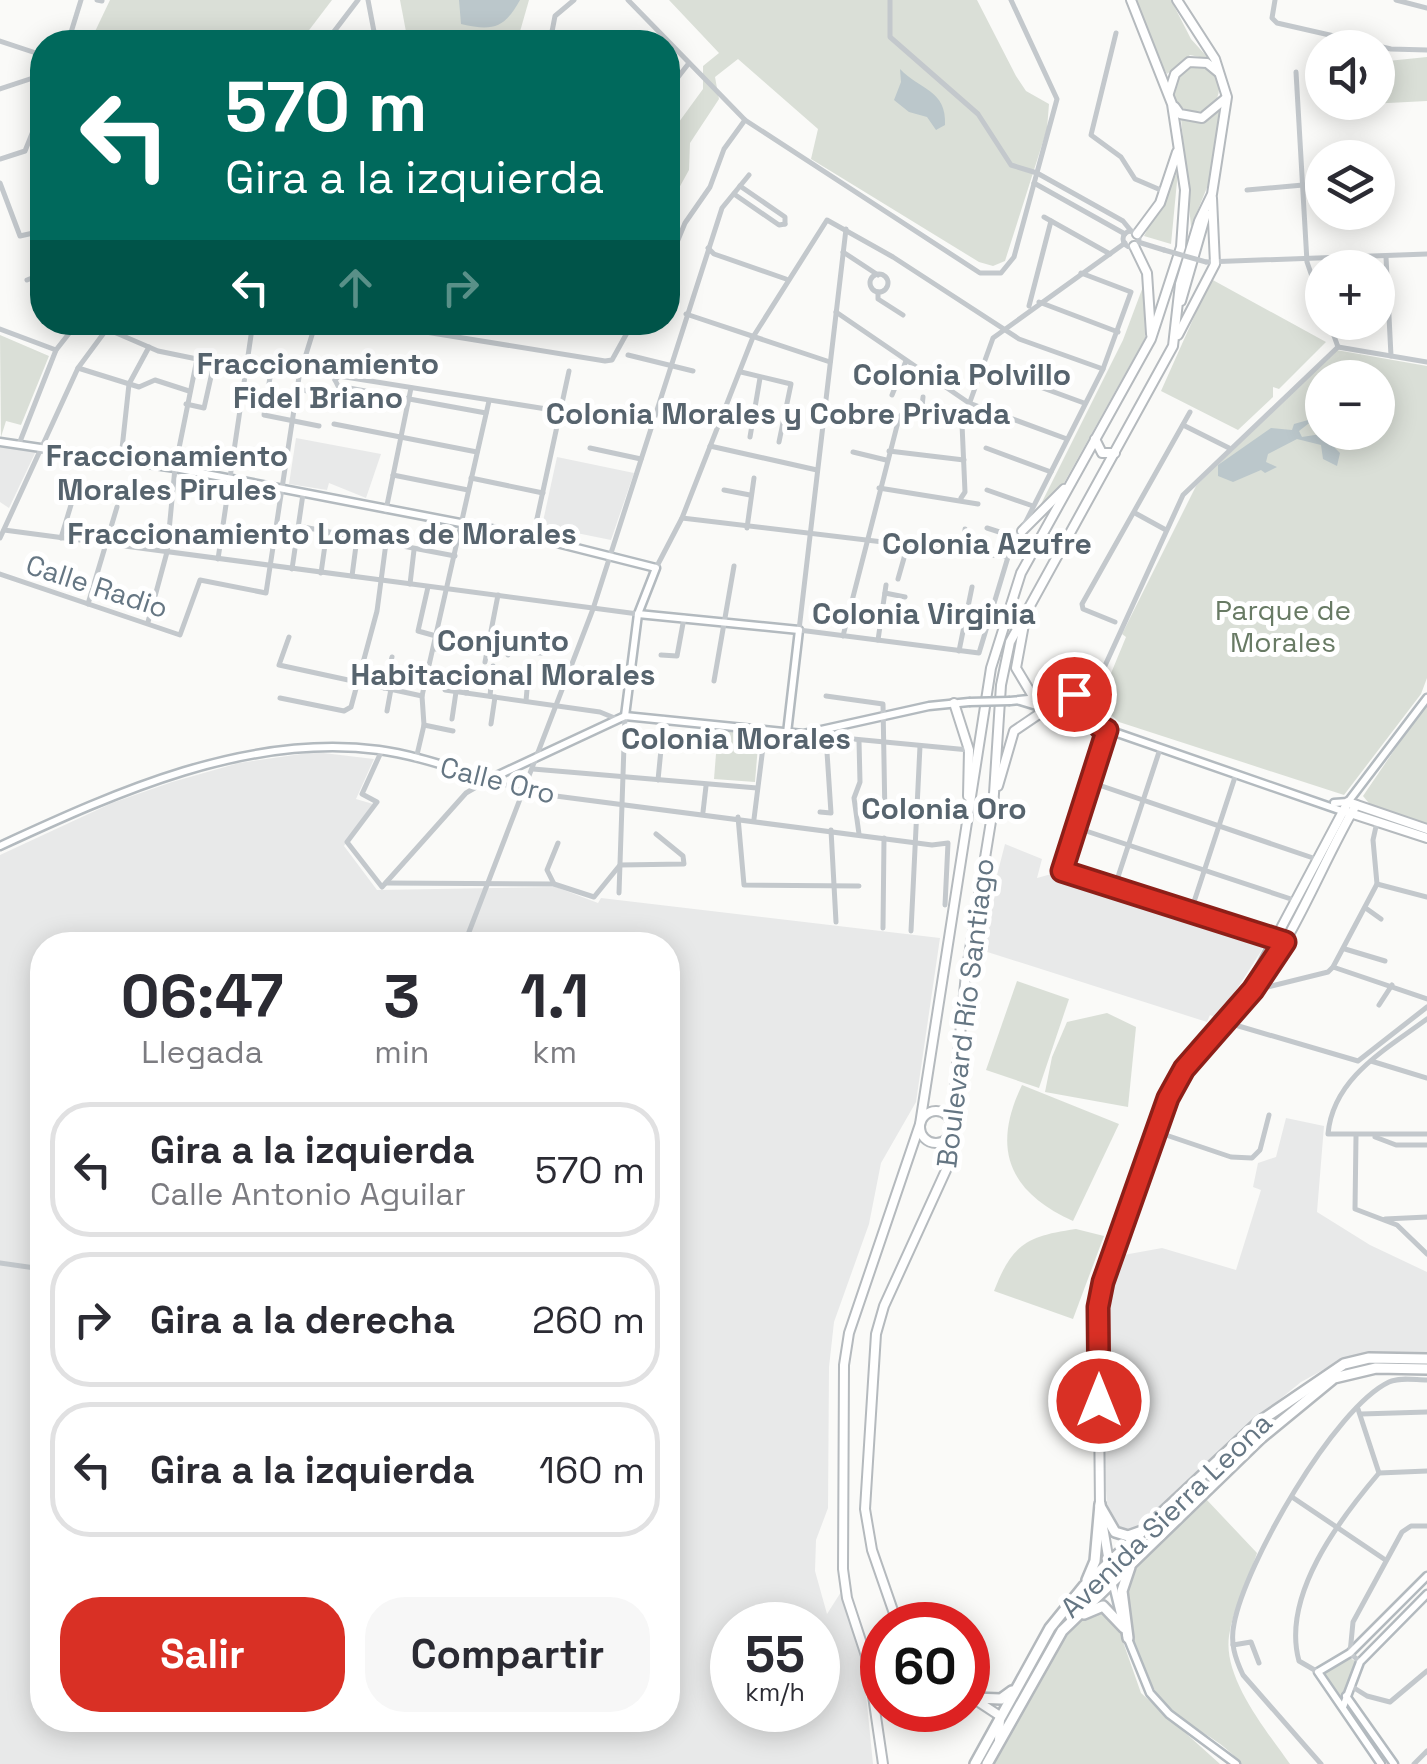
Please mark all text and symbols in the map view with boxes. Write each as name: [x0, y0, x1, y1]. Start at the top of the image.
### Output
map controls: [1305, 30, 1395, 450]
button: sound: [1305, 30, 1395, 120]
text: 570 m: [225, 62, 428, 151]
icon: left: [60, 70, 190, 200]
button: layers: [1305, 140, 1395, 230]
text: Gira a la izquierda: [225, 149, 604, 206]
button: +: [1305, 250, 1395, 340]
icon: left: [223, 260, 278, 315]
icon: ahead: [328, 260, 383, 315]
icon: right: [433, 260, 488, 315]
district label: Fraccionamiento Fidel Briano: [197, 344, 439, 417]
district label: Colonia Polvillo: [853, 355, 1071, 394]
button: −: [1305, 360, 1395, 450]
district label: Colonia Morales y Cobre Privada: [546, 394, 1010, 433]
district label: Fraccionamiento Morales Pirules: [46, 436, 288, 509]
district label: Fraccionamiento Lomas de Morales: [67, 514, 577, 553]
district label: Colonia Azufre: [882, 524, 1092, 563]
street label: Calle Radio: [21, 546, 173, 626]
park label: Parque de Morales: [1215, 592, 1351, 660]
district label: Colonia Virginia: [812, 594, 1036, 633]
district label: Conjunto Habitacional Morales: [351, 621, 655, 694]
pin: [1032, 652, 1117, 737]
icon: arrive: [1047, 667, 1102, 722]
district label: Colonia Morales: [621, 719, 851, 758]
street label: Calle Oro: [437, 748, 559, 812]
district label: Colonia Oro: [861, 789, 1027, 828]
street label: Boulevard Río Santiago: [928, 856, 1002, 1170]
text: 06:47: [121, 958, 284, 1035]
text: 3: [384, 958, 420, 1035]
text: 1.1: [520, 958, 589, 1035]
text: Llegada: [141, 1032, 263, 1072]
text: min: [374, 1032, 429, 1072]
text: km: [532, 1032, 577, 1072]
text: Gira a la izquierda: [150, 1126, 475, 1174]
icon: left: [65, 1142, 120, 1197]
text: 570 m: [535, 1146, 645, 1194]
text: Calle Antonio Aguilar: [150, 1174, 466, 1214]
icon: right: [65, 1292, 120, 1347]
text: Gira a la derecha: [150, 1296, 455, 1344]
text: 260 m: [532, 1296, 645, 1344]
position arrow: [1047, 1349, 1151, 1453]
street label: Avenida Sierra Leona: [1053, 1405, 1279, 1625]
icon: left: [65, 1442, 120, 1497]
text: Gira a la izquierda: [150, 1446, 475, 1494]
text: 160 m: [539, 1446, 645, 1494]
button: Salir: [60, 1597, 345, 1712]
button: Compartir: [365, 1597, 650, 1712]
speed limit sign: 60: [860, 1602, 990, 1732]
text: 55: [745, 1623, 805, 1687]
text: km/h: [745, 1676, 805, 1708]

